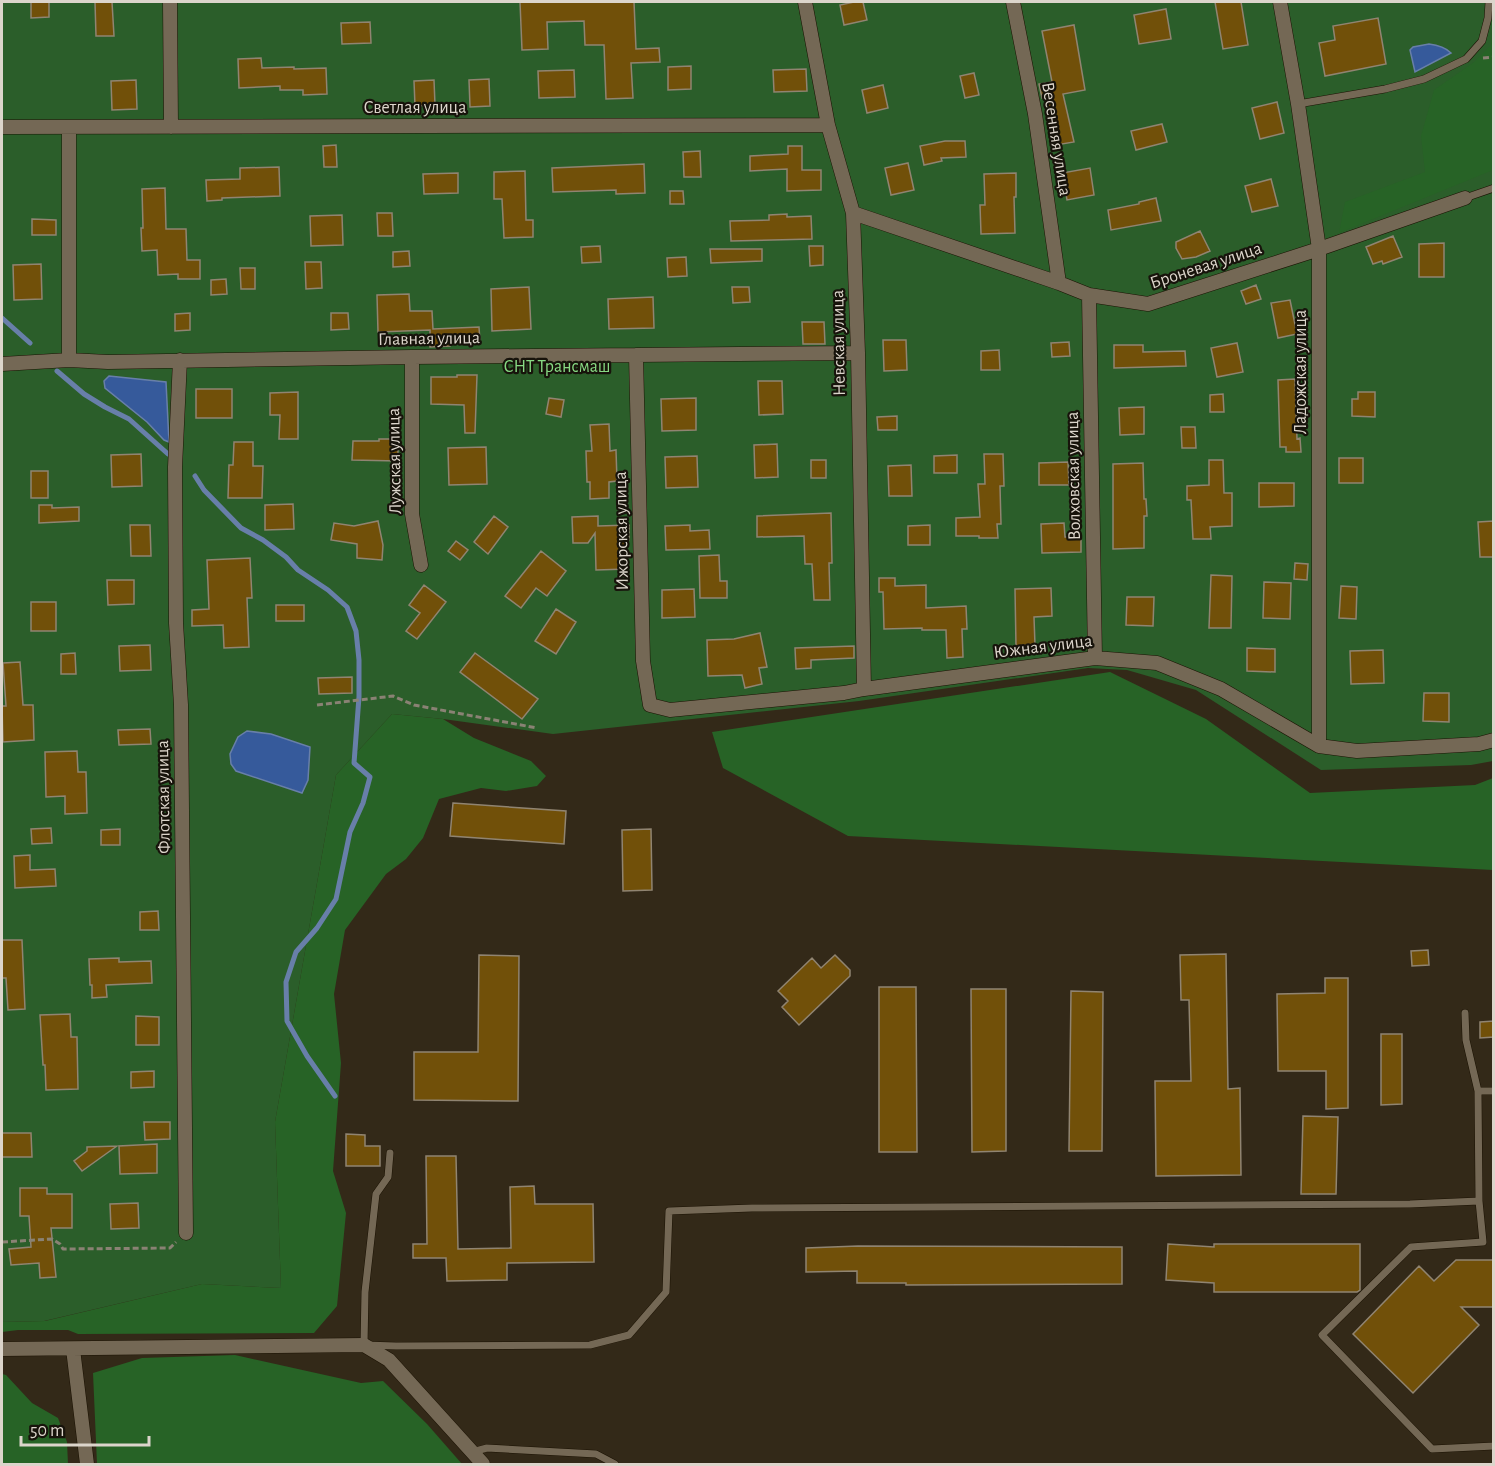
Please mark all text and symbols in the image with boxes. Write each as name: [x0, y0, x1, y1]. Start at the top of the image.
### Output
street label: Весенняя улица: [1038, 81, 1074, 197]
street label: Светлая улица: [363, 99, 467, 117]
street label: Броневая улица: [1148, 239, 1264, 293]
street label: Невская улица: [829, 290, 849, 396]
street label: Ладожская улица: [1292, 310, 1310, 434]
street label: Главная улица: [378, 329, 480, 349]
park label: СНТ Трансмаш: [503, 358, 611, 376]
street label: Лужская улица: [385, 408, 405, 514]
street label: Волховская улица: [1064, 411, 1084, 541]
street label: Ижорская улица: [612, 471, 632, 591]
street label: Южная улица: [993, 632, 1093, 662]
street label: Флотская улица: [154, 740, 174, 854]
scale bar: [21, 1409, 148, 1447]
text: 50 m: [30, 1422, 64, 1440]

